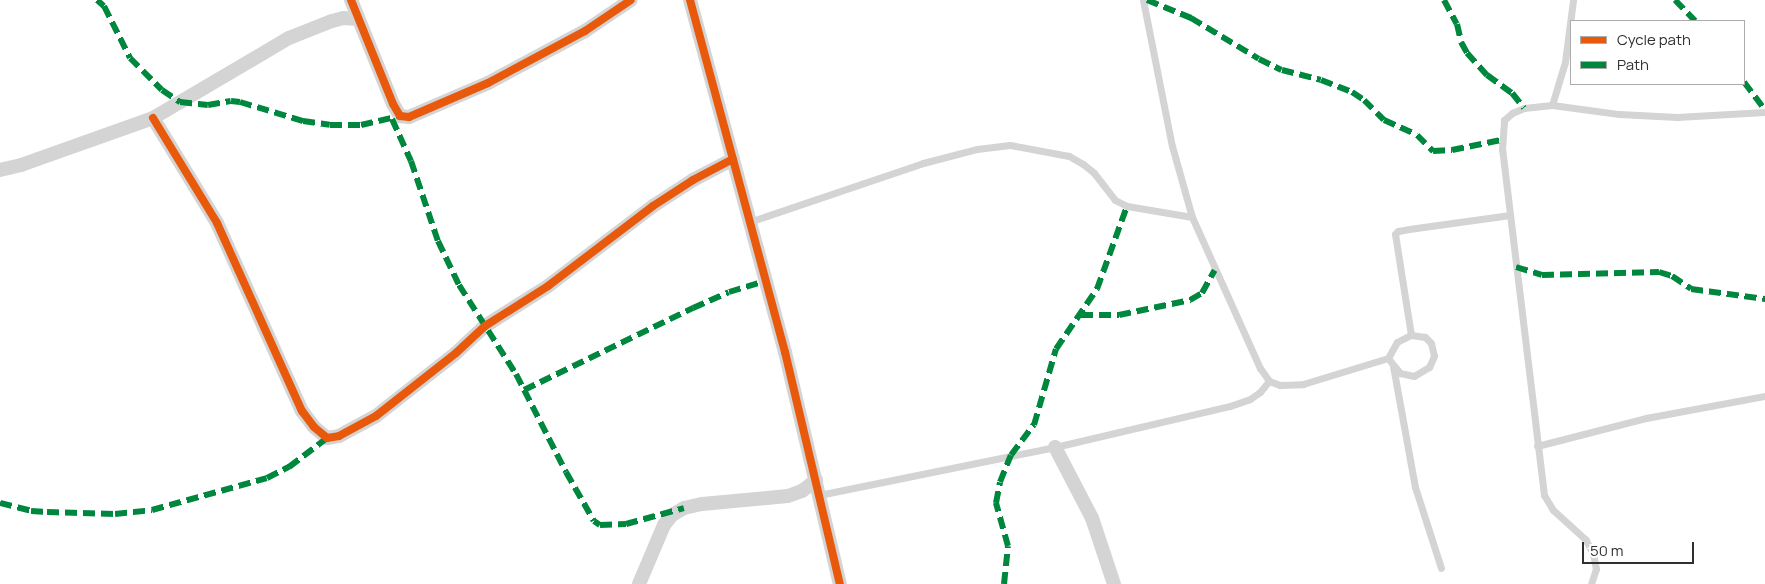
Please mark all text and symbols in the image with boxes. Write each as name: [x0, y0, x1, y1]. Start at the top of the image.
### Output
legend: [1570, 20, 1745, 85]
text: Cycle path: [1617, 29, 1691, 50]
text: Path: [1617, 54, 1649, 75]
scale bar: [1585, 532, 1698, 564]
text: 50 m: [1590, 540, 1624, 561]

